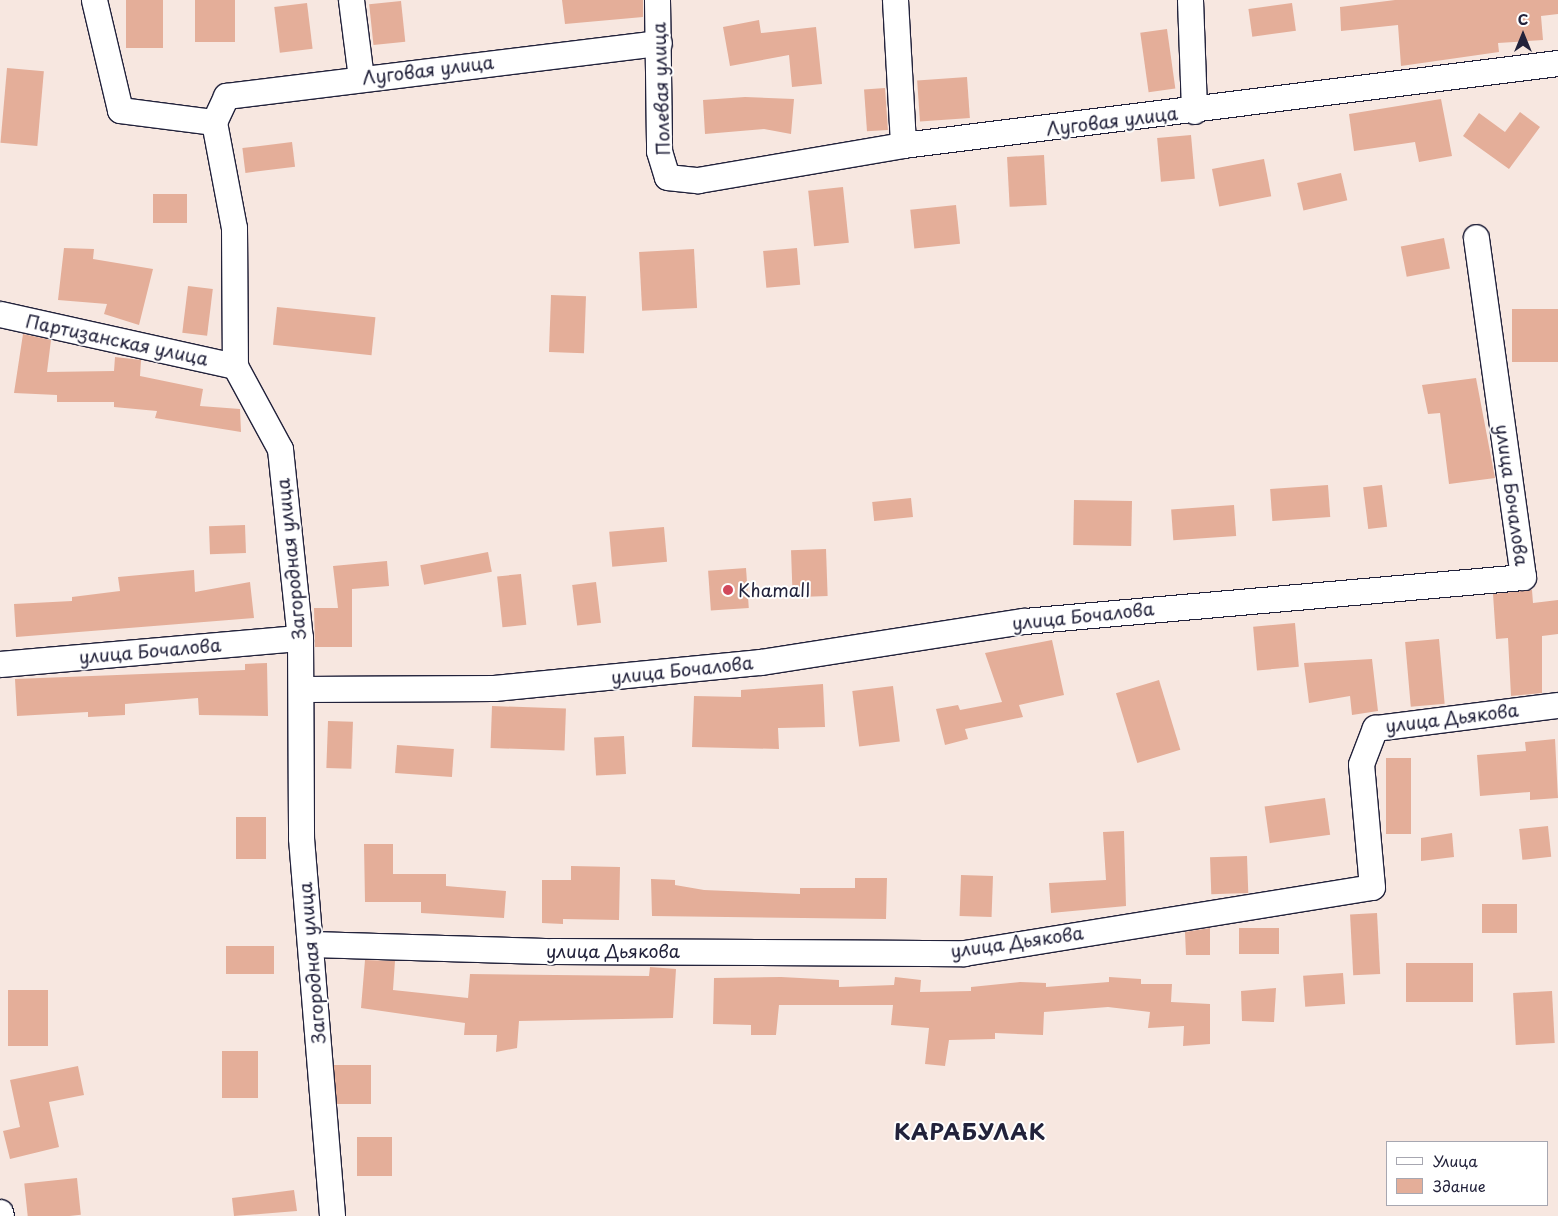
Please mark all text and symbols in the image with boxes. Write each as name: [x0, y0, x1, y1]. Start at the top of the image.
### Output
text: С: [1518, 9, 1528, 30]
north arrow: [1498, 10, 1548, 60]
street label: Полевая улица: [648, 22, 674, 156]
street label: Луговая улица: [361, 51, 495, 89]
street label: Луговая улица: [1045, 102, 1179, 140]
street label: Партизанская улица: [23, 310, 211, 370]
street label: улица Бочалова: [1491, 422, 1533, 568]
street label: Загородная улица: [272, 477, 310, 641]
place label: Khamall: [738, 579, 810, 601]
marker: Khamall: [722, 584, 734, 596]
street label: улица Бочалова: [1010, 598, 1156, 634]
street label: улица Бочалова: [77, 634, 223, 668]
street label: улица Бочалова: [609, 652, 755, 688]
street label: улица Дьякова: [1384, 699, 1520, 737]
street label: Загородная улица: [294, 881, 330, 1045]
street label: улица Дьякова: [949, 922, 1085, 962]
street label: улица Дьякова: [546, 940, 680, 962]
district label: КАРАБУЛАК: [893, 1118, 1047, 1144]
legend: [1386, 1141, 1548, 1206]
text: Улица: [1433, 1149, 1478, 1172]
text: Здание: [1433, 1174, 1486, 1197]

